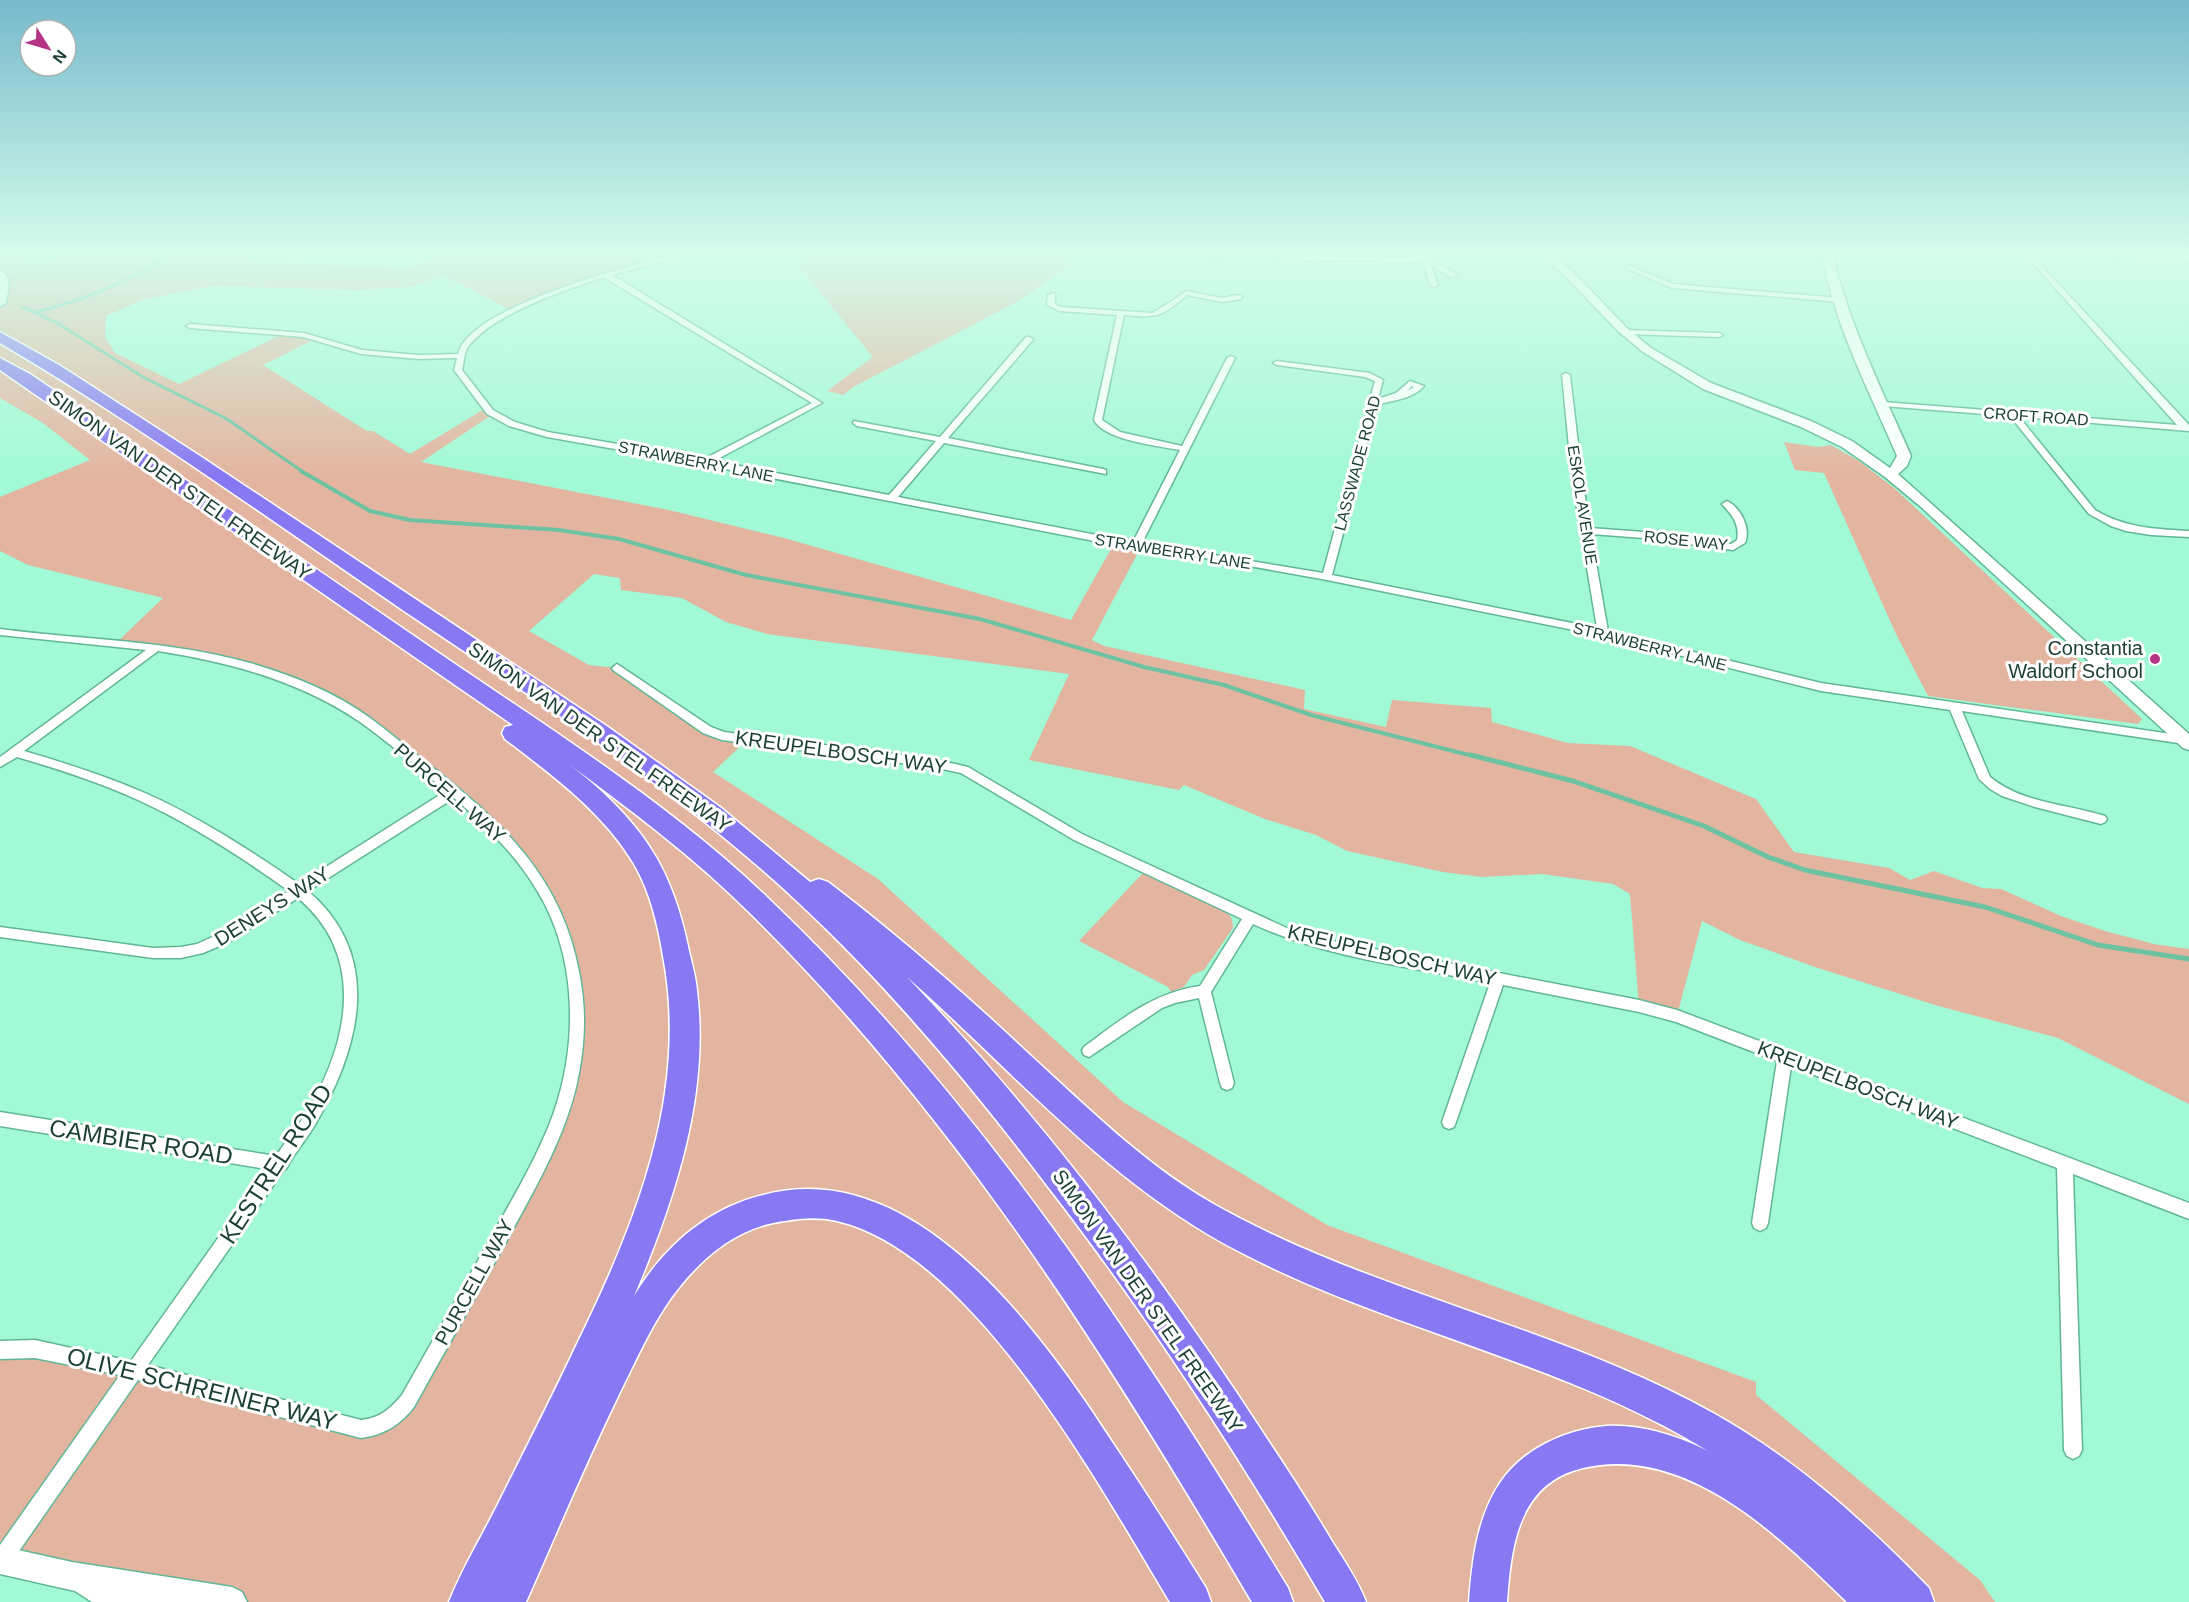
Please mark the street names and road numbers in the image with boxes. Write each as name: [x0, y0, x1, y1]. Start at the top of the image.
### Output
street label: SIMON VAN DER STEL FREEWAY: [44, 385, 316, 585]
street label: LASSWADE ROAD: [1331, 394, 1384, 532]
street label: CROFT ROAD: [1983, 404, 2089, 429]
street label: STRAWBERRY LANE: [617, 438, 775, 485]
street label: ESKOL AVENUE: [1565, 444, 1600, 566]
street label: ROSE WAY: [1643, 528, 1729, 553]
street label: STRAWBERRY LANE: [1094, 531, 1252, 572]
street label: STRAWBERRY LANE: [1571, 619, 1729, 674]
street label: SIMON VAN DER STEL FREEWAY: [464, 637, 736, 837]
street label: KREUPELBOSCH WAY: [734, 726, 948, 778]
street label: PURCELL WAY: [390, 739, 510, 847]
street label: DENEYS WAY: [211, 862, 333, 950]
street label: KREUPELBOSCH WAY: [1286, 920, 1498, 990]
street label: KREUPELBOSCH WAY: [1754, 1036, 1962, 1134]
street label: KESTREL ROAD: [214, 1079, 337, 1248]
street label: CAMBIER ROAD: [47, 1114, 235, 1169]
street label: SIMON VAN DER STEL FREEWAY: [1048, 1165, 1248, 1437]
street label: PURCELL WAY: [430, 1215, 518, 1349]
street label: OLIVE SCHREINER WAY: [64, 1342, 340, 1435]

